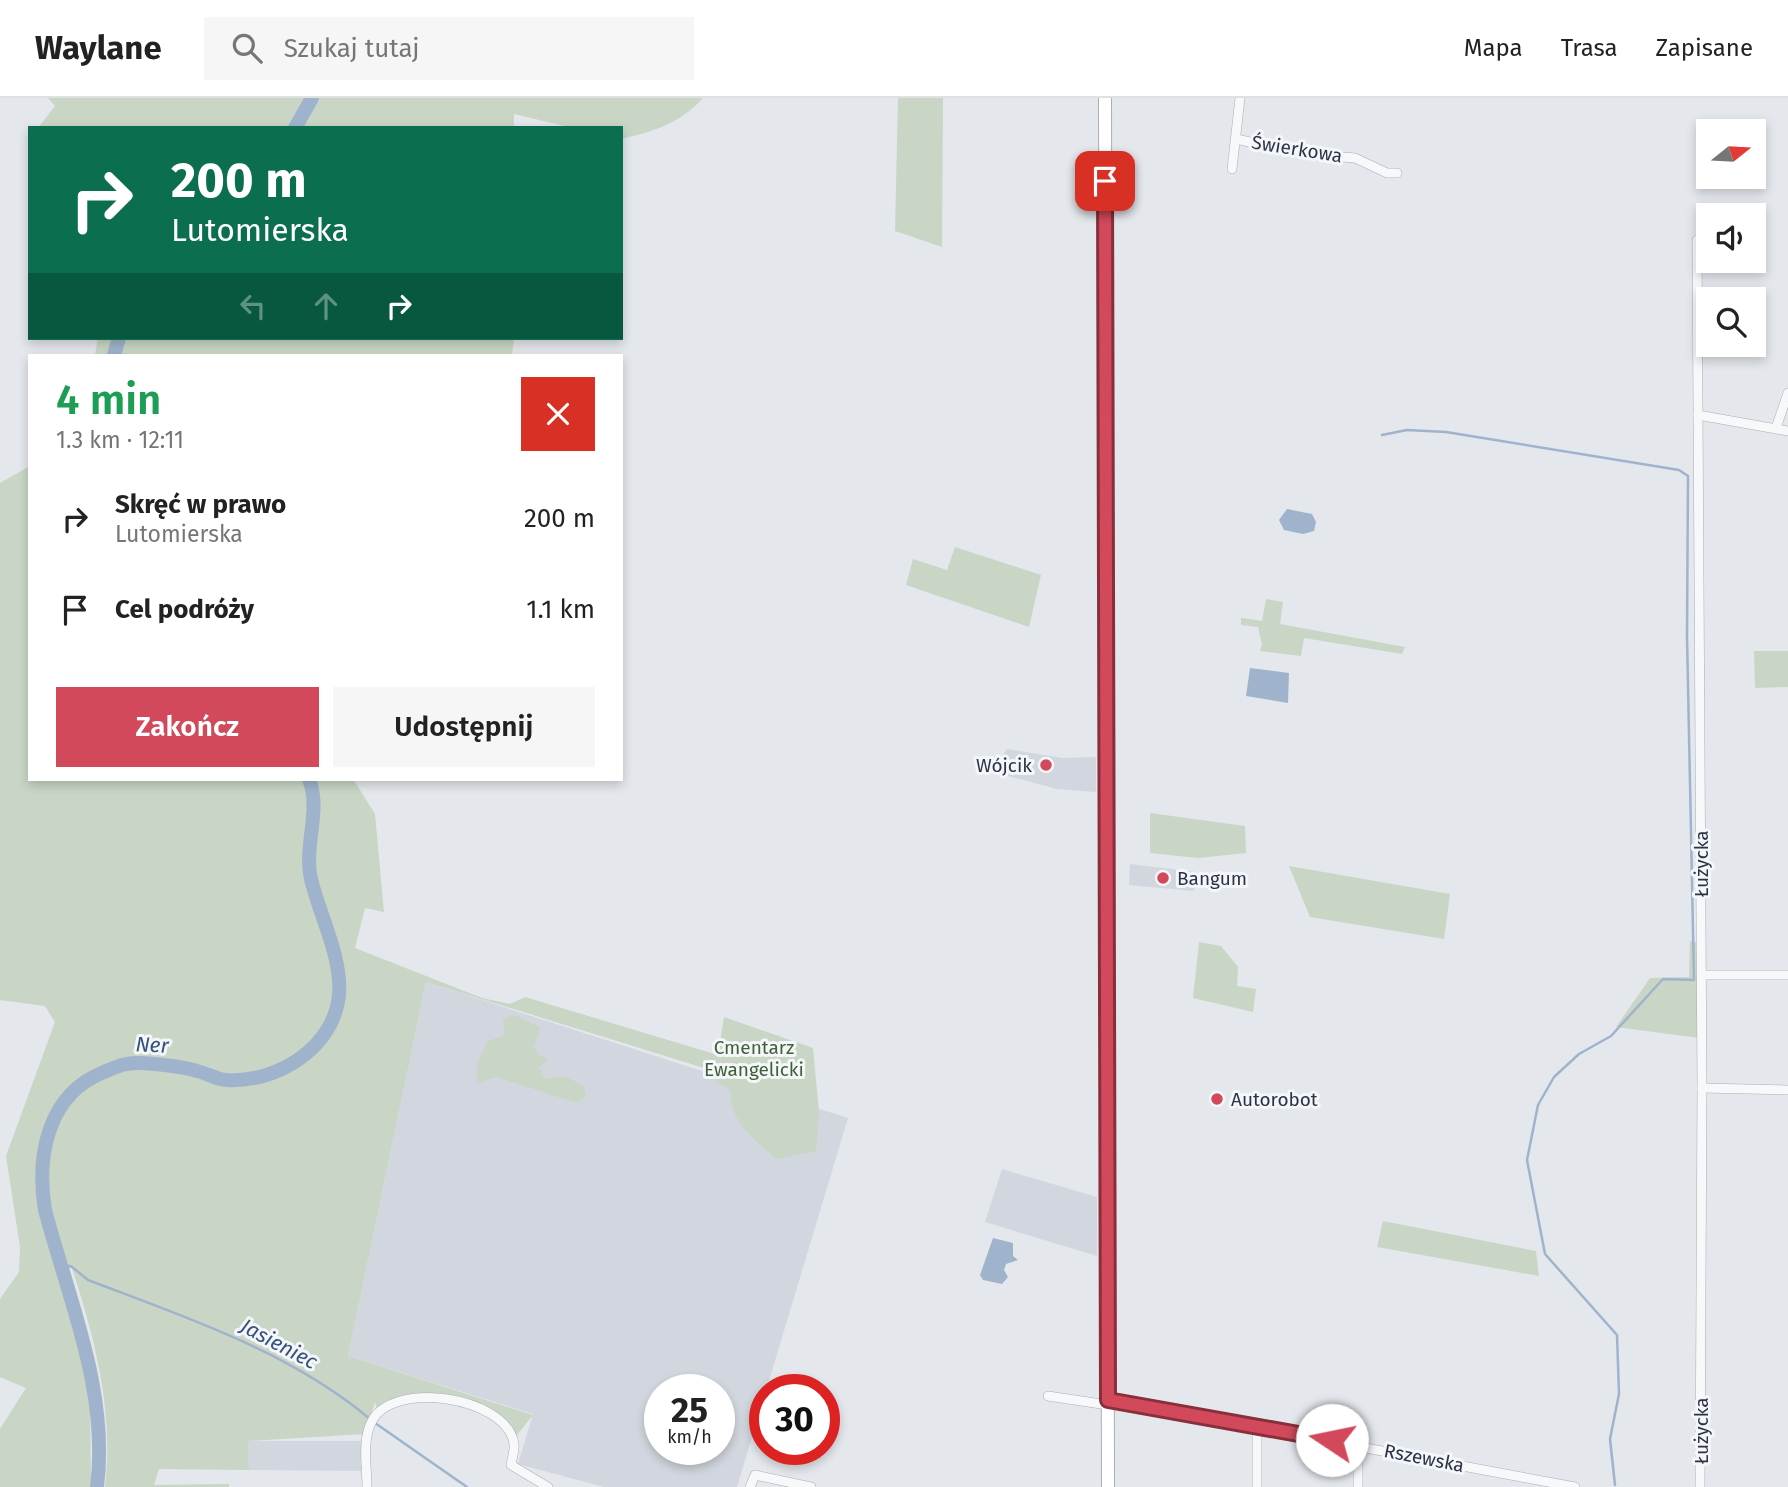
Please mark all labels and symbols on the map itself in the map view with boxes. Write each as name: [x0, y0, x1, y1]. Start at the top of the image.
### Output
north arrow: [1696, 119, 1766, 189]
street label: Świerkowa: [1250, 130, 1344, 168]
pin: [1075, 151, 1135, 211]
place label: Wójcik: [976, 754, 1032, 777]
marker: Wójcik: [1038, 757, 1054, 773]
street label: Łużycka: [1690, 831, 1713, 897]
place label: Bangum: [1177, 867, 1247, 890]
marker: Bangum: [1155, 870, 1171, 886]
water label: Ner: [135, 1031, 170, 1059]
park label: Cmentarz Ewangelicki: [704, 1036, 804, 1081]
place label: Autorobot: [1231, 1088, 1318, 1111]
marker: Autorobot: [1209, 1091, 1225, 1107]
water label: Jasieniec: [235, 1312, 322, 1375]
speed limit sign: 30: [749, 1374, 840, 1465]
street label: Łużycka: [1690, 1398, 1713, 1464]
position arrow: [1295, 1403, 1369, 1477]
street label: Rszewska: [1382, 1439, 1466, 1477]

